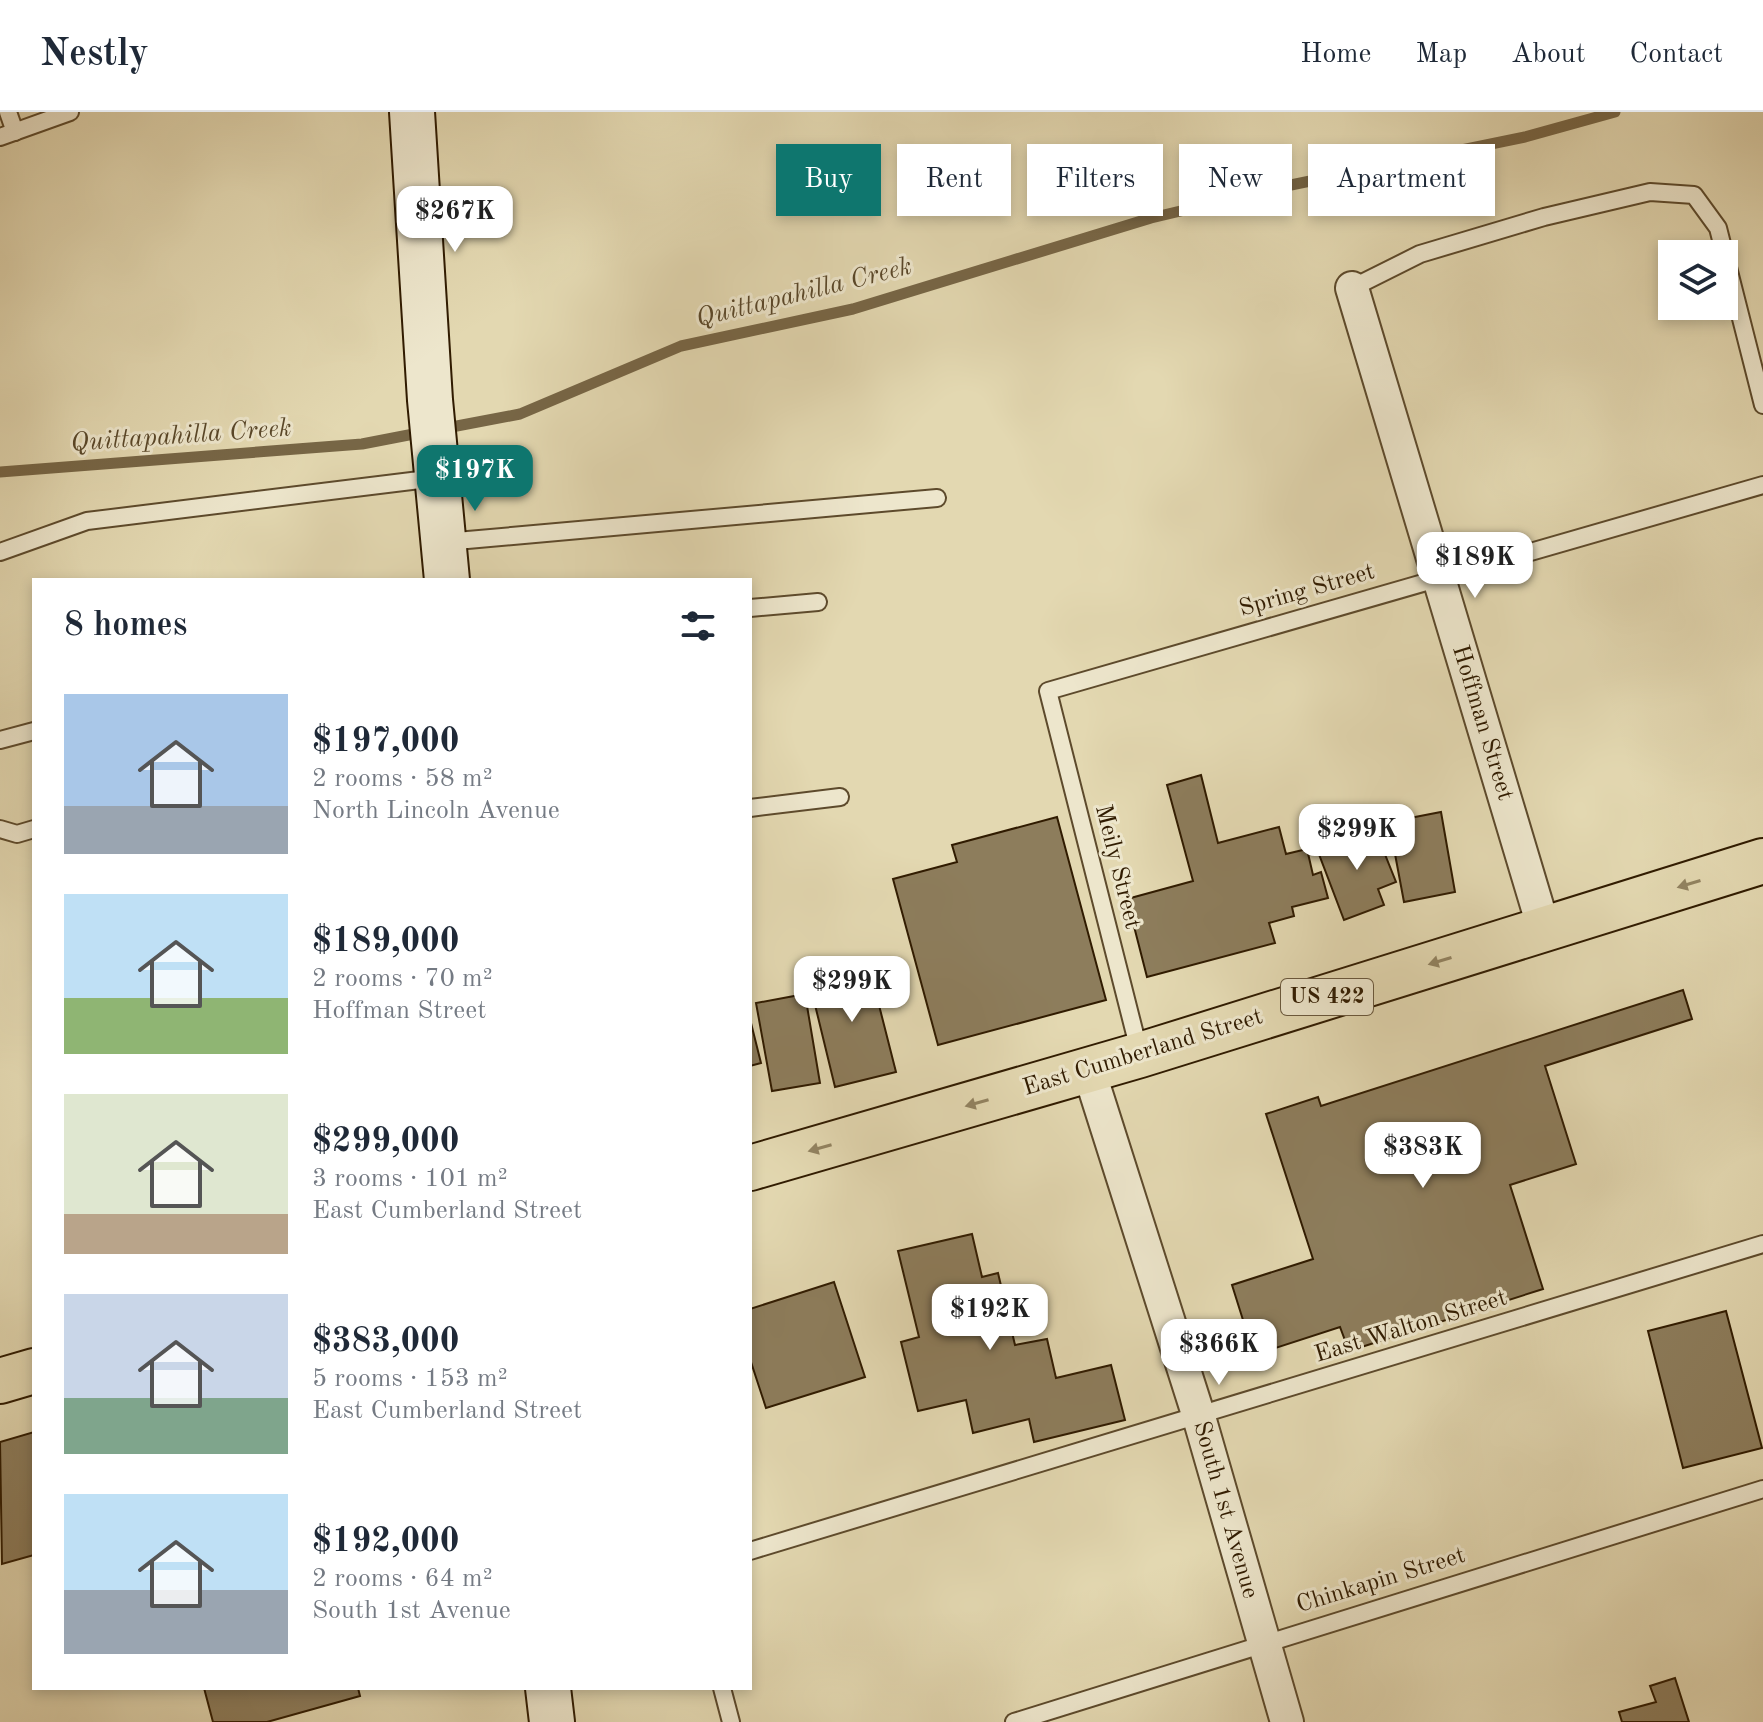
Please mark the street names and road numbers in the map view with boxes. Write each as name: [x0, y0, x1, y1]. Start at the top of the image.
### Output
street label: Spring Street: [1236, 560, 1378, 622]
street label: Hoffman Street: [1447, 643, 1517, 803]
street label: Meily Street: [1090, 802, 1144, 932]
road number: US 422: [1281, 979, 1373, 1015]
street label: East Cumberland Street: [1020, 1005, 1266, 1101]
street label: East Walton Street: [1312, 1286, 1510, 1368]
street label: South 1st Avenue: [1188, 1419, 1262, 1601]
street label: Chinkapin Street: [1294, 1544, 1468, 1618]

